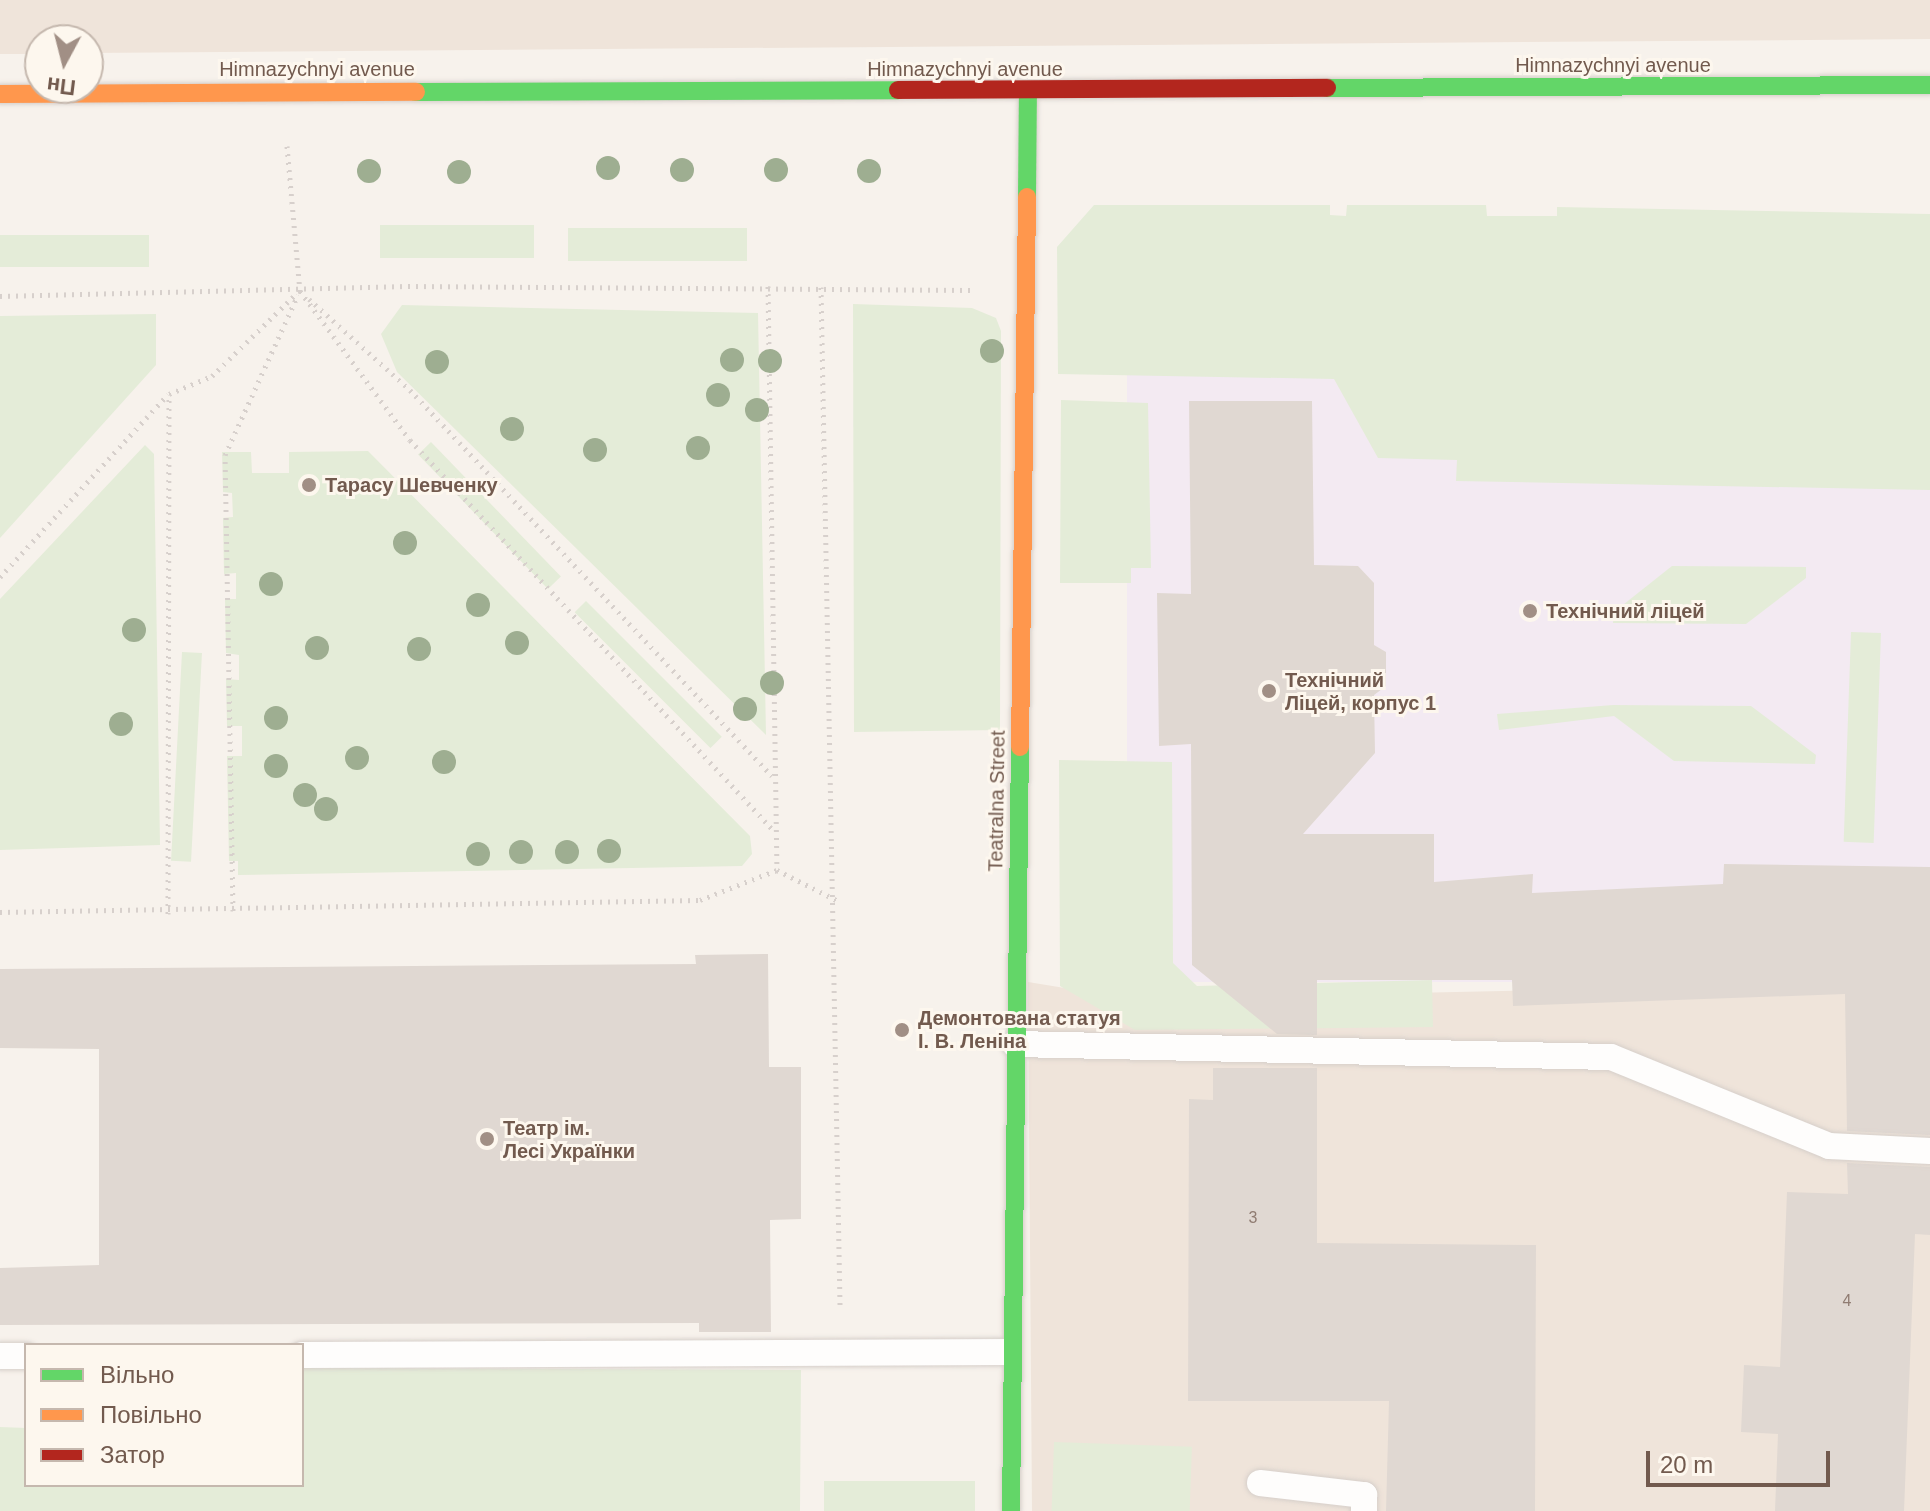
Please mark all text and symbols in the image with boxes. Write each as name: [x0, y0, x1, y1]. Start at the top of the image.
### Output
north arrow: [24, 24, 104, 104]
street label: Himnazychnyi avenue: [1515, 53, 1711, 77]
street label: Himnazychnyi avenue: [219, 57, 415, 81]
street label: Himnazychnyi avenue: [867, 57, 1063, 81]
text: Пн: [45, 72, 77, 101]
place label: Тарасу Шевченку: [325, 473, 498, 497]
marker: Тарасу Шевченку: [300, 476, 318, 494]
place label: Технічний ліцей: [1546, 599, 1705, 623]
marker: Технічний ліцей: [1521, 602, 1539, 620]
place label: Технічний Ліцей, корпус 1: [1285, 668, 1436, 715]
marker: Технічний Ліцей, корпус 1: [1260, 682, 1278, 700]
street label: Teatralna Street: [984, 730, 1010, 872]
place label: Демонтована статуя І. В. Леніна: [918, 1006, 1121, 1053]
marker: Демонтована статуя І. В. Леніна: [893, 1021, 911, 1039]
place label: Театр ім. Лесі Українки: [503, 1116, 635, 1163]
marker: Театр ім. Лесі Українки: [478, 1130, 496, 1148]
house number: 3: [1249, 1208, 1257, 1228]
house number: 4: [1843, 1291, 1851, 1311]
legend: [24, 1343, 304, 1487]
text: Вільно: [100, 1361, 174, 1388]
text: Повільно: [100, 1401, 202, 1428]
scale bar: [1650, 1435, 1834, 1485]
text: Затор: [100, 1441, 165, 1468]
text: 20 m: [1660, 1451, 1713, 1478]

